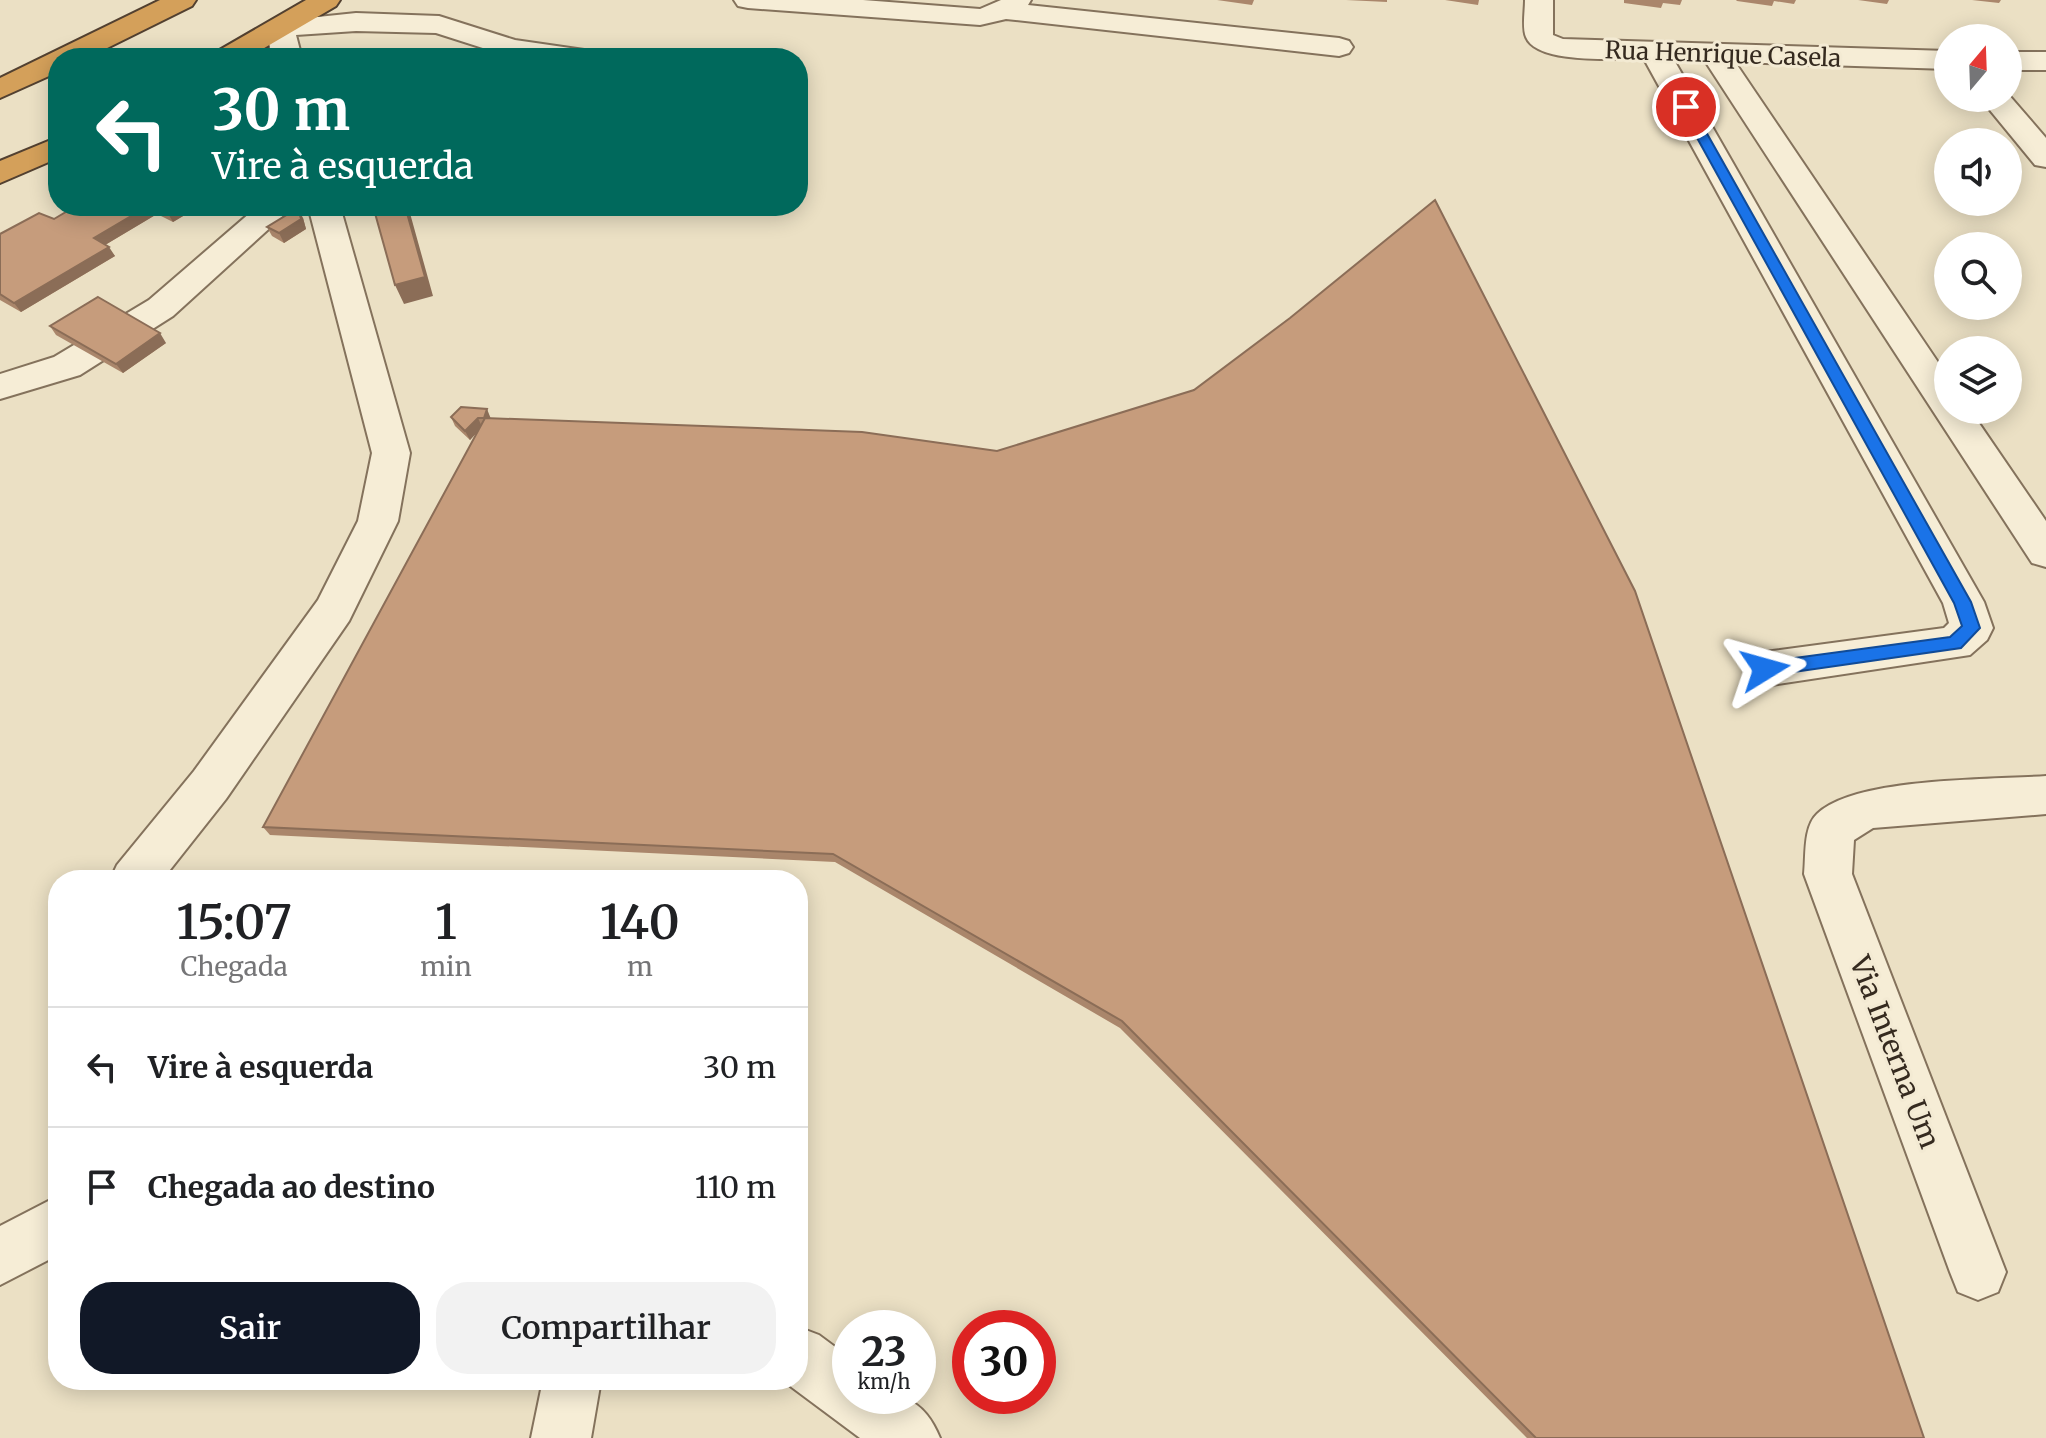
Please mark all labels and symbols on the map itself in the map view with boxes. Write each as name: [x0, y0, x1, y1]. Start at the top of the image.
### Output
north arrow: [1934, 24, 2022, 112]
street label: Rua Henrique Casela: [1604, 34, 1842, 74]
pin: [1652, 73, 1720, 141]
position arrow: [1723, 627, 1807, 711]
street label: Via Interna Um: [1841, 950, 1948, 1153]
speed limit sign: 30: [952, 1310, 1056, 1414]

